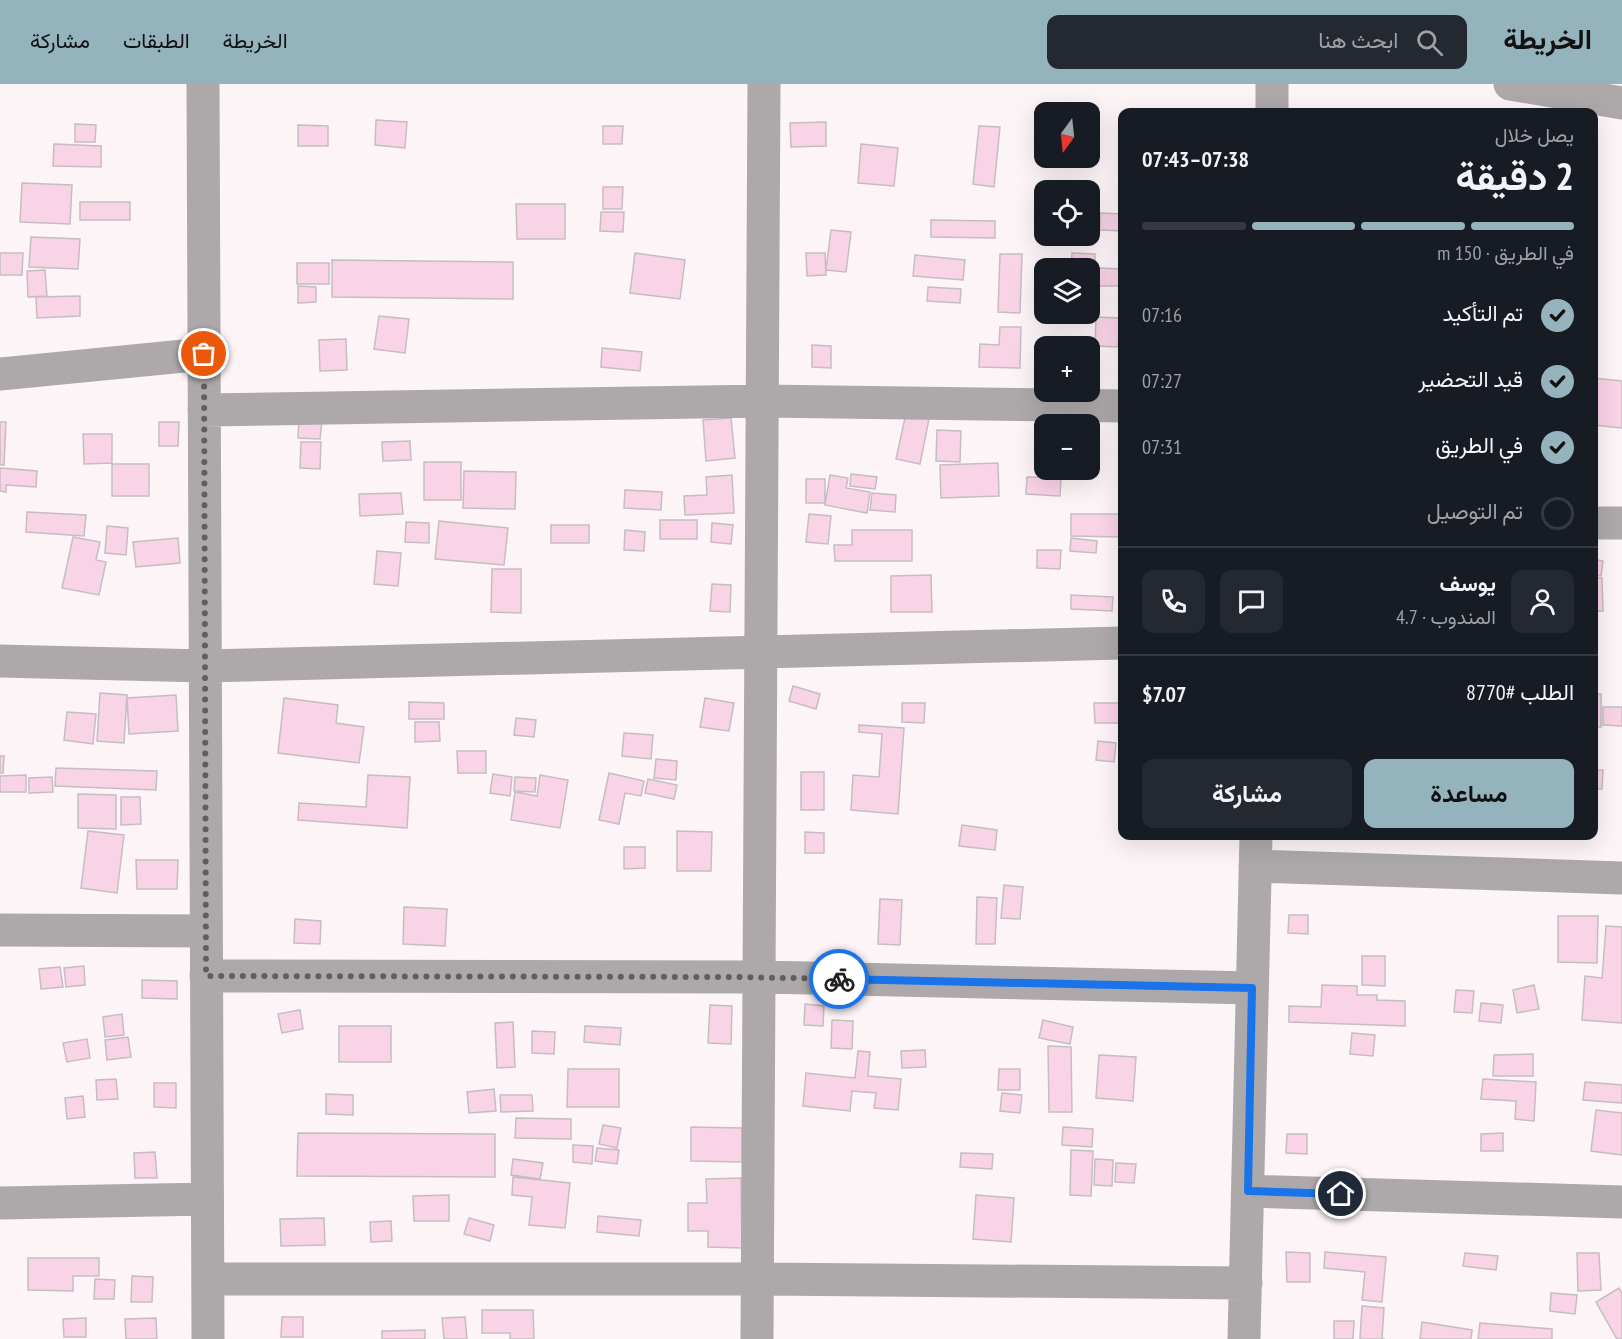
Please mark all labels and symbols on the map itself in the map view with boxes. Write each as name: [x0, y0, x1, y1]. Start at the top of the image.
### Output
north arrow: [1034, 102, 1100, 168]
pin: [178, 328, 229, 379]
courier: [809, 949, 869, 1009]
pin: [1315, 1168, 1366, 1219]

